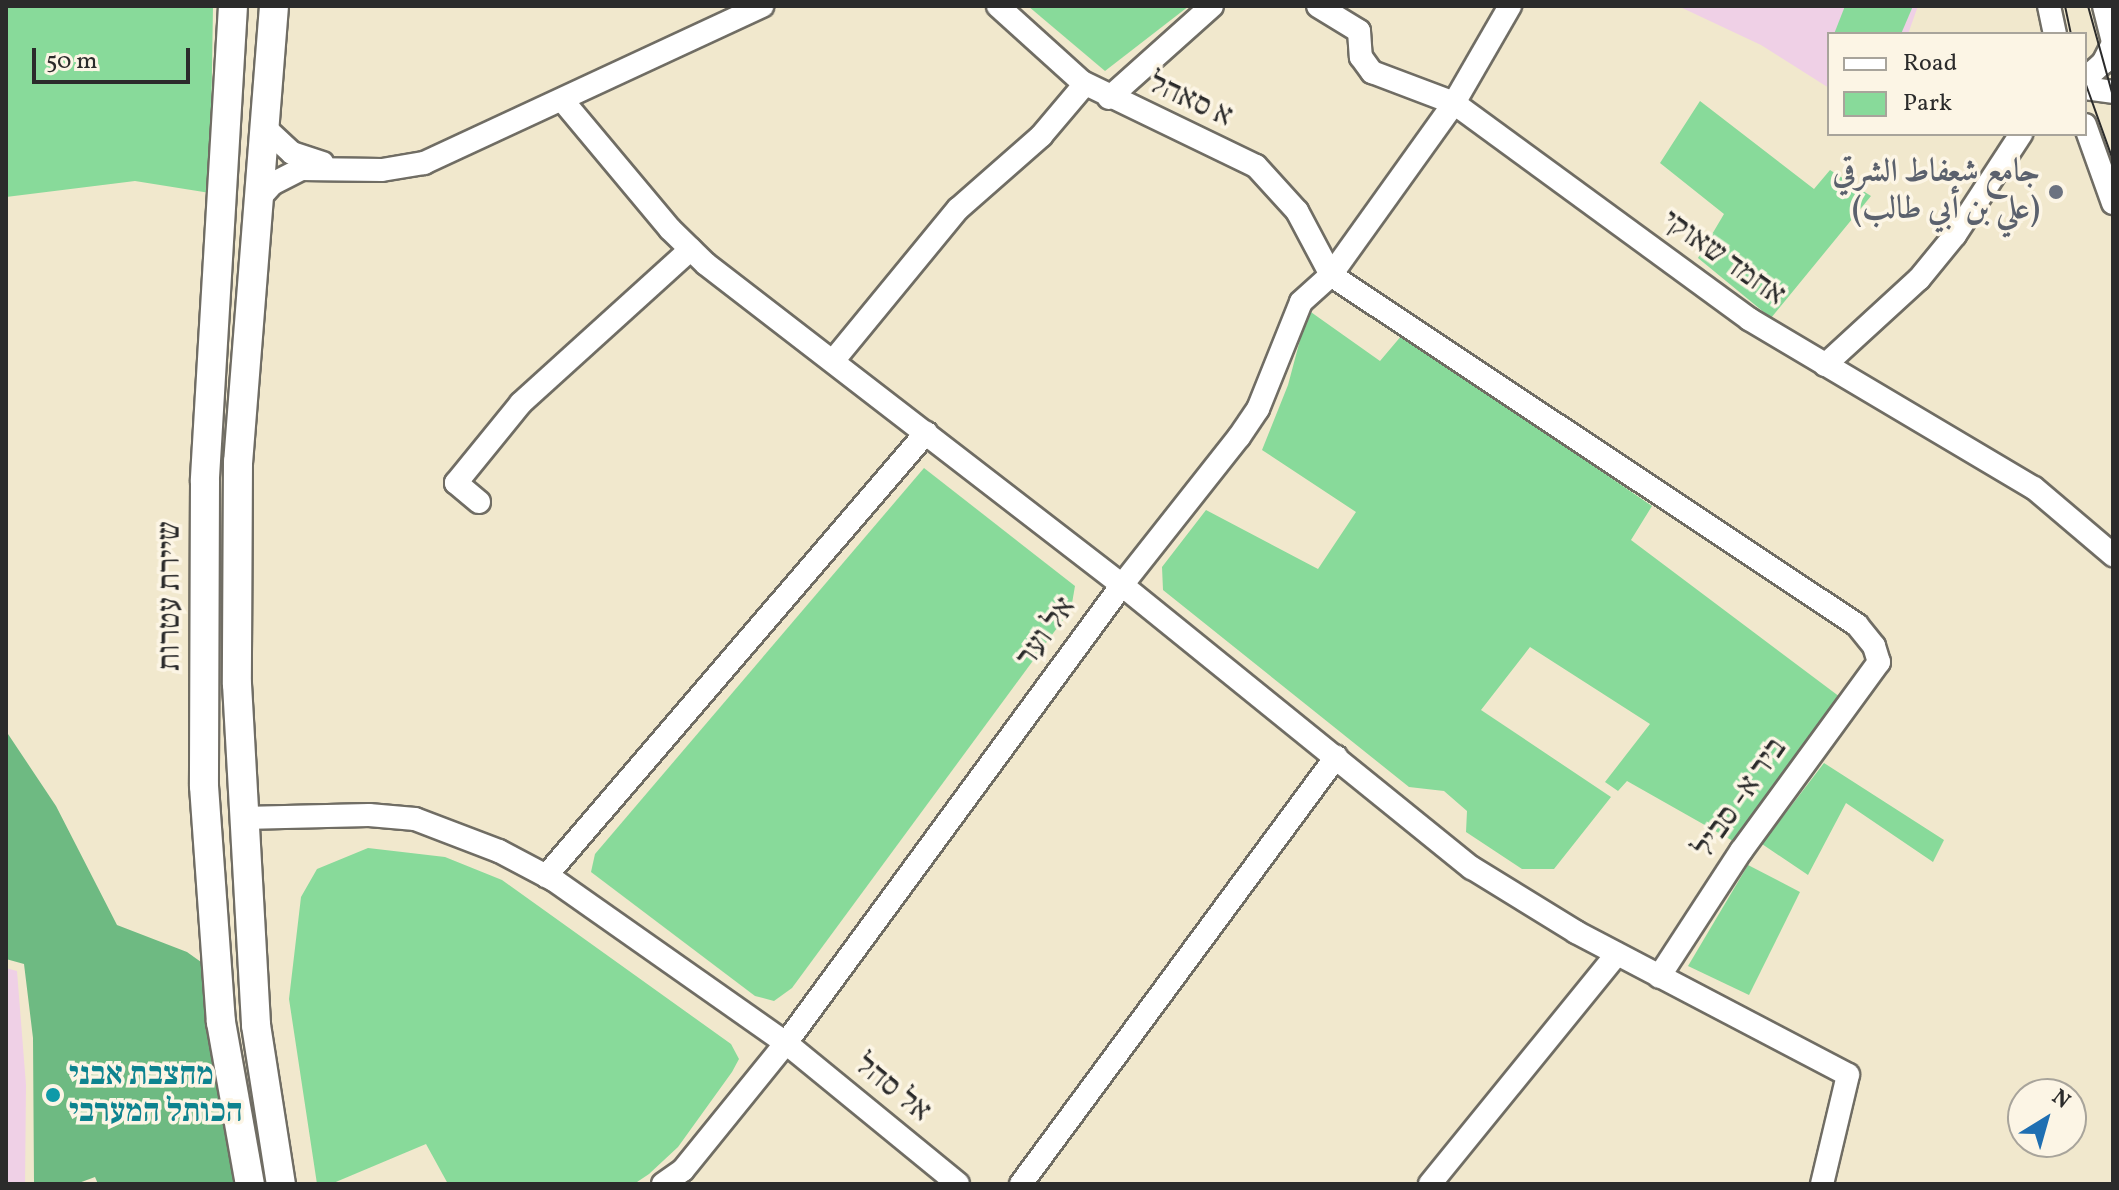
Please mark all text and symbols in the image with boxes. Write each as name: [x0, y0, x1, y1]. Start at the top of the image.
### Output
scale bar: [36, 32, 194, 82]
legend: [1827, 32, 2087, 136]
text: 50 m: [46, 45, 98, 79]
text: Road: [1903, 47, 1957, 81]
street label: א סאהל: [1142, 65, 1238, 137]
text: Park: [1903, 87, 1952, 121]
place label: جامع شعفاط الشرقي (علي بن أبي طالب): [1832, 155, 2040, 230]
marker: جامع شعفاط الشرقي (علي بن أبي طالب): [2047, 183, 2065, 201]
street label: אחמד שאוקי: [1654, 202, 1792, 316]
street label: שיירת עטרות: [152, 521, 190, 671]
street label: אל וער: [1008, 590, 1086, 676]
street label: ביר א- סביל: [1686, 732, 1796, 866]
street label: אל סהל: [846, 1046, 938, 1132]
place label: מחצבת אבני הכותל המערבי: [69, 1058, 243, 1133]
north arrow: [2007, 1078, 2087, 1158]
text: N: [2045, 1083, 2076, 1117]
marker: מחצבת אבני הכותל המערבי: [44, 1086, 62, 1104]

